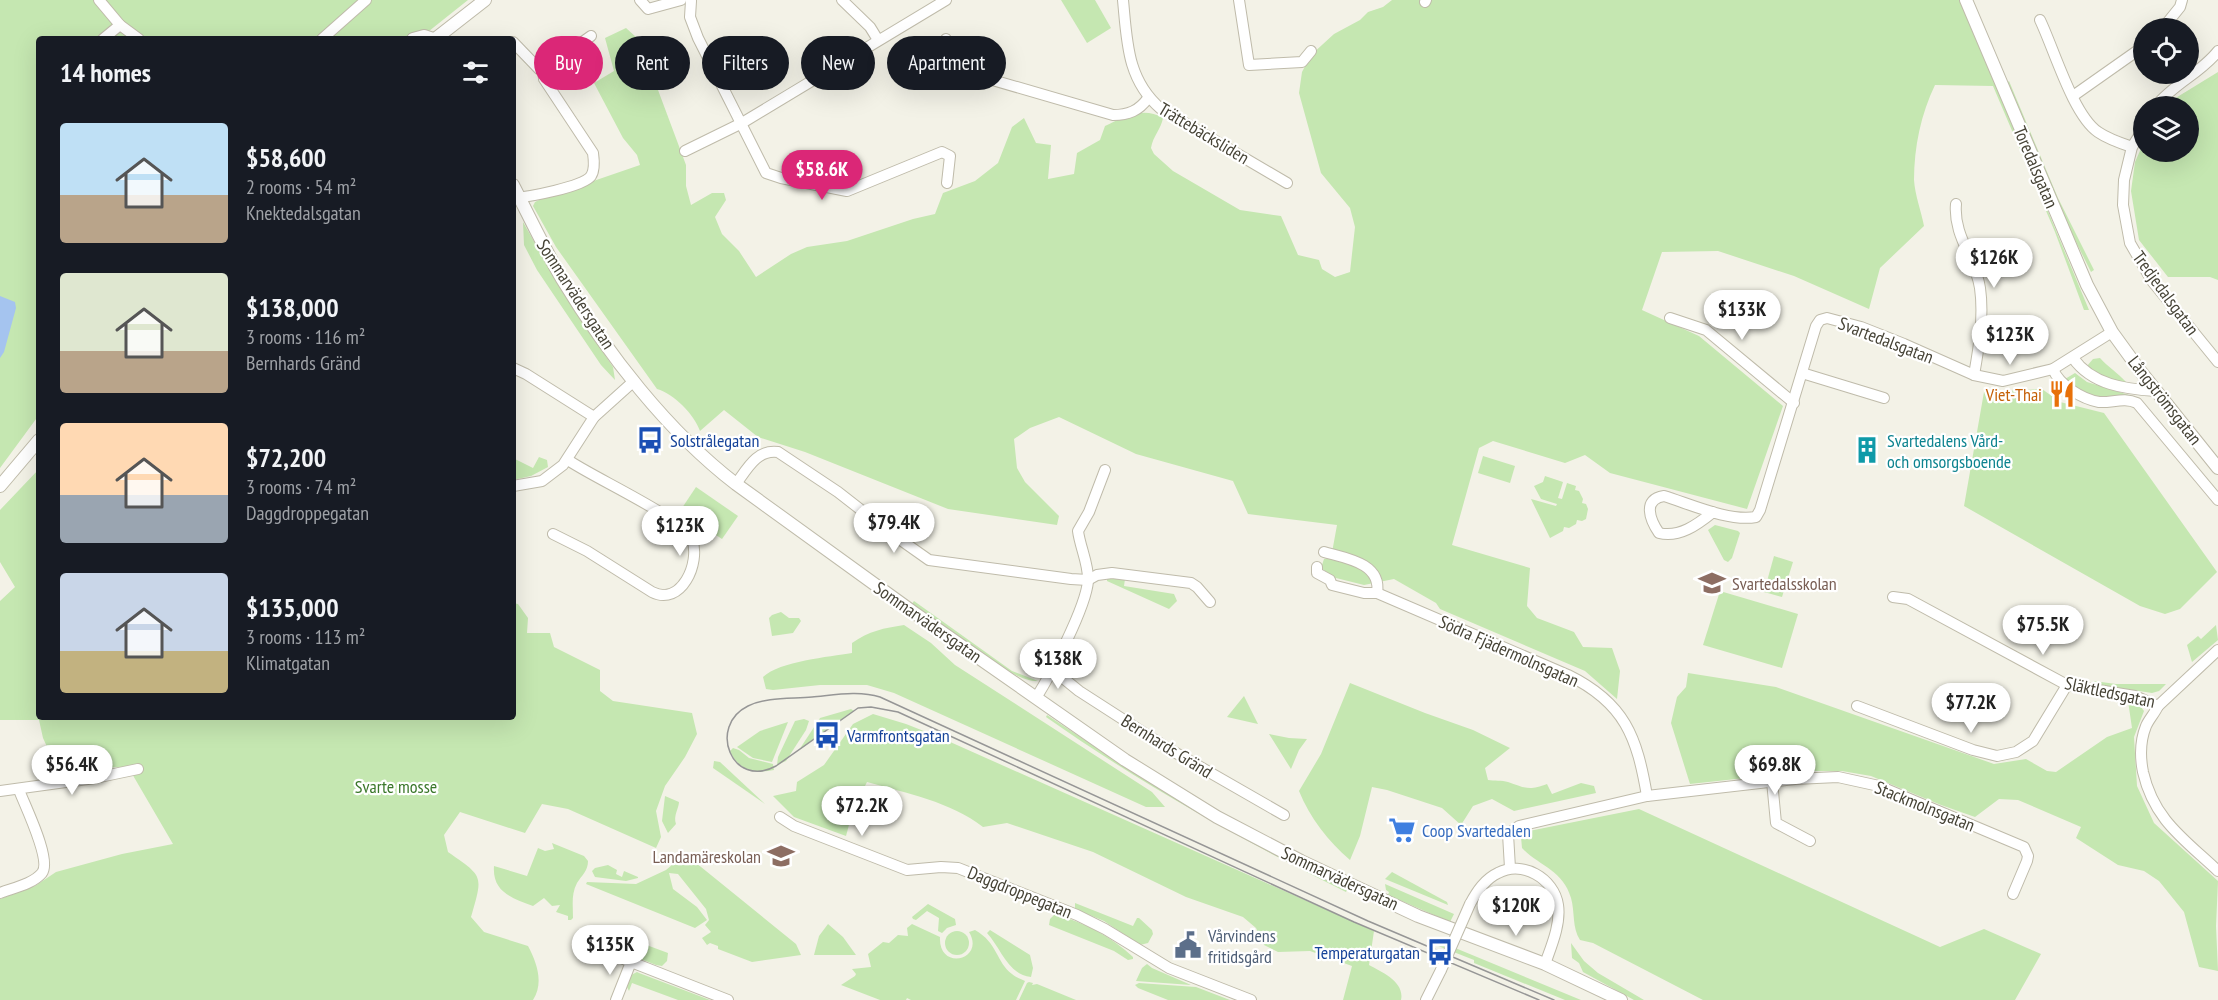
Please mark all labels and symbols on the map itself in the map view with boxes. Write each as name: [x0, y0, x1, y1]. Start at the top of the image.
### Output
street label: Trättebäcksliden: [1155, 97, 1253, 169]
street label: Toredalsgatan: [2008, 123, 2064, 211]
pin: $58.6K: [773, 150, 871, 201]
street label: Sommarvädersgatan: [532, 235, 620, 353]
pin: $126K: [1952, 238, 2036, 289]
street label: Tredjedalsgatan: [2128, 246, 2204, 340]
pin: $133K: [1700, 290, 1784, 341]
street label: Svartedalsgatan: [1835, 311, 1937, 369]
pin: $123K: [1968, 315, 2052, 366]
street label: Långströmsgatan: [2123, 351, 2207, 449]
restaurant icon: Viet-Thai: [2047, 379, 2077, 409]
place label: Viet-Thai: [1985, 383, 2042, 406]
bus stop icon: Solstrålegatan: [635, 425, 665, 455]
place label: Solstrålegatan: [670, 429, 759, 452]
place label: Svartedalens Vård- och omsorgsboende: [1887, 429, 2011, 473]
building icon: Svartedalens Vård- och omsorgsboende: [1852, 435, 1882, 465]
pin: $79.4K: [845, 503, 943, 554]
pin: $123K: [638, 506, 722, 557]
school or university icon: Svartedalsskolan: [1697, 568, 1727, 598]
place label: Svartedalsskolan: [1732, 572, 1837, 595]
street label: Sommarvädersgatan: [870, 576, 986, 668]
pin: $75.5K: [1994, 605, 2092, 656]
street label: Södra Fjädermolnsgatan: [1436, 610, 1582, 692]
pin: $138K: [1016, 639, 1100, 690]
street label: Släktledsgatan: [2063, 671, 2157, 713]
pin: $77.2K: [1922, 683, 2020, 734]
street label: Bernhards Gränd: [1117, 709, 1217, 783]
bus stop icon: Varmfrontsgatan: [812, 720, 842, 750]
place label: Varmfrontsgatan: [846, 724, 950, 747]
pin: $56.4K: [23, 745, 121, 796]
pin: $69.8K: [1726, 745, 1824, 796]
park label: Svarte mosse: [355, 775, 437, 798]
street label: Stackmolnsgatan: [1872, 775, 1978, 837]
pin: $72.2K: [813, 786, 911, 837]
supermarket icon: Coop Svartedalen: [1387, 815, 1417, 845]
place label: Coop Svartedalen: [1422, 819, 1531, 842]
school or university icon: Landamäreskolan: [766, 841, 796, 871]
street label: Sommarvädersgatan: [1278, 841, 1402, 915]
place label: Landamäreskolan: [652, 845, 761, 868]
street label: Daggdroppegatan: [964, 861, 1076, 923]
pin: $120K: [1474, 886, 1558, 937]
place label: Vårvindens fritidsgård: [1207, 924, 1276, 968]
pin: $135K: [568, 925, 652, 976]
public building icon: Vårvindens fritidsgård: [1173, 930, 1203, 960]
bus stop icon: Temperaturgatan: [1425, 937, 1455, 967]
place label: Temperaturgatan: [1315, 941, 1420, 964]

